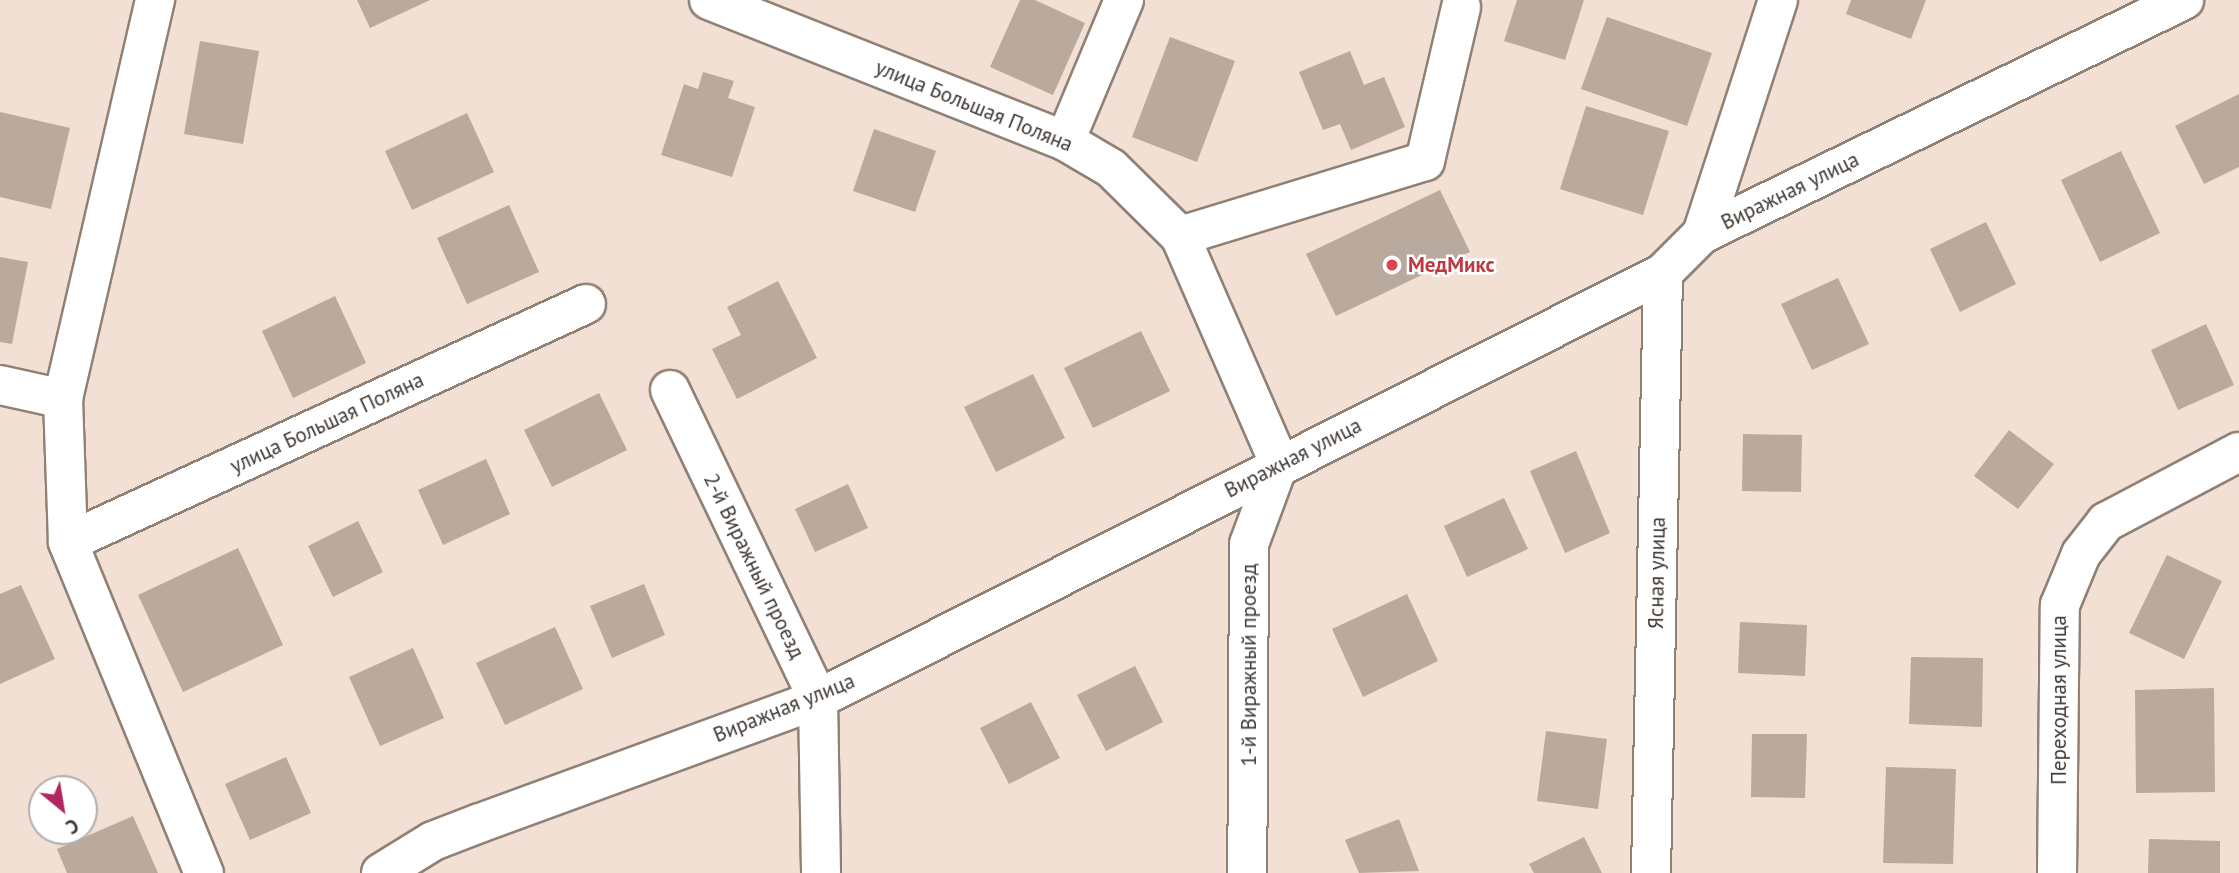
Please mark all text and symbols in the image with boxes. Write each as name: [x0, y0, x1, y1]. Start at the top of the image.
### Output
street label: улица Большая Поляна: [872, 55, 1076, 157]
street label: Виражная улица: [1717, 147, 1863, 235]
place label: МедМикс: [1408, 252, 1494, 278]
marker: МедМикс: [1382, 255, 1402, 275]
street label: улица Большая Поляна: [226, 367, 428, 479]
street label: Виражная улица: [1220, 413, 1366, 503]
street label: 2-й Виражный проезд: [698, 469, 810, 663]
street label: Ясная улица: [1643, 517, 1671, 629]
street label: 1-й Виражный проезд: [1236, 564, 1262, 766]
street label: Переходная улица: [2046, 615, 2072, 785]
street label: Виражная улица: [710, 668, 858, 748]
north arrow: [28, 775, 98, 845]
text: С: [62, 813, 83, 840]

